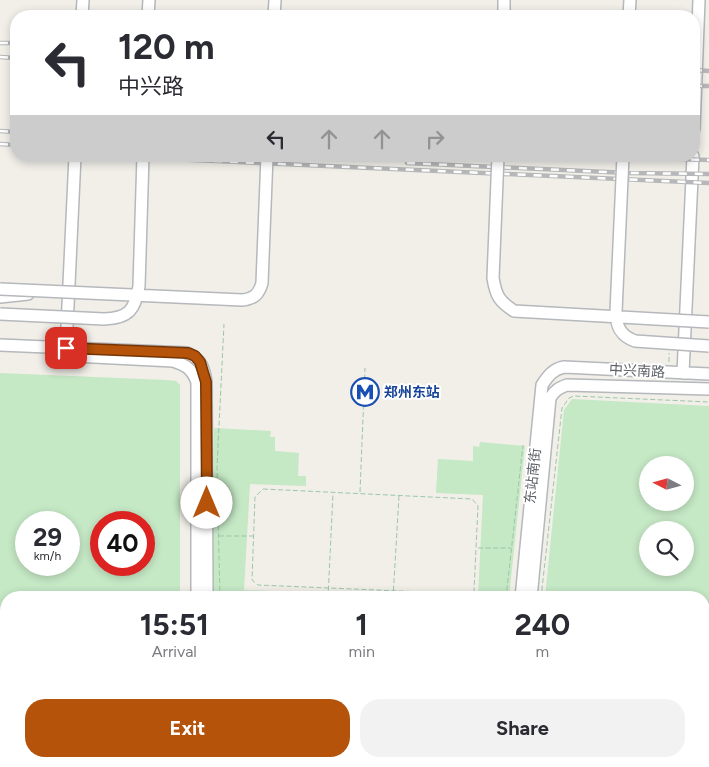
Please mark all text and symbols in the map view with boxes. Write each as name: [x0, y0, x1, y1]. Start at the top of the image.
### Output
text: 120 m: [118, 26, 215, 68]
icon: left: [35, 30, 100, 95]
text: 中兴路: [118, 73, 184, 100]
icon: left: [262, 125, 290, 153]
icon: ahead: [315, 125, 343, 153]
icon: ahead: [368, 125, 396, 153]
icon: right: [421, 125, 449, 153]
pin: [45, 327, 87, 369]
icon: arrive: [52, 334, 80, 362]
street label: 中兴南路: [609, 361, 665, 381]
metro station icon: 郑州东站: [350, 377, 380, 407]
place label: 郑州东站: [384, 384, 440, 401]
street label: 东站南街: [522, 447, 544, 505]
north arrow: [639, 456, 694, 511]
map controls: [639, 456, 694, 576]
position arrow: [180, 476, 232, 528]
speed limit sign: 40: [90, 511, 155, 576]
button: search: [639, 521, 694, 576]
text: 29: [33, 522, 62, 552]
text: km/h: [34, 549, 61, 563]
text: 15:51: [140, 606, 209, 643]
text: 1: [355, 606, 368, 643]
text: 240: [515, 606, 570, 643]
text: Arrival: [152, 642, 197, 661]
text: min: [349, 642, 375, 661]
text: m: [536, 642, 549, 661]
button: Exit: [25, 699, 350, 757]
button: Share: [360, 699, 685, 757]

